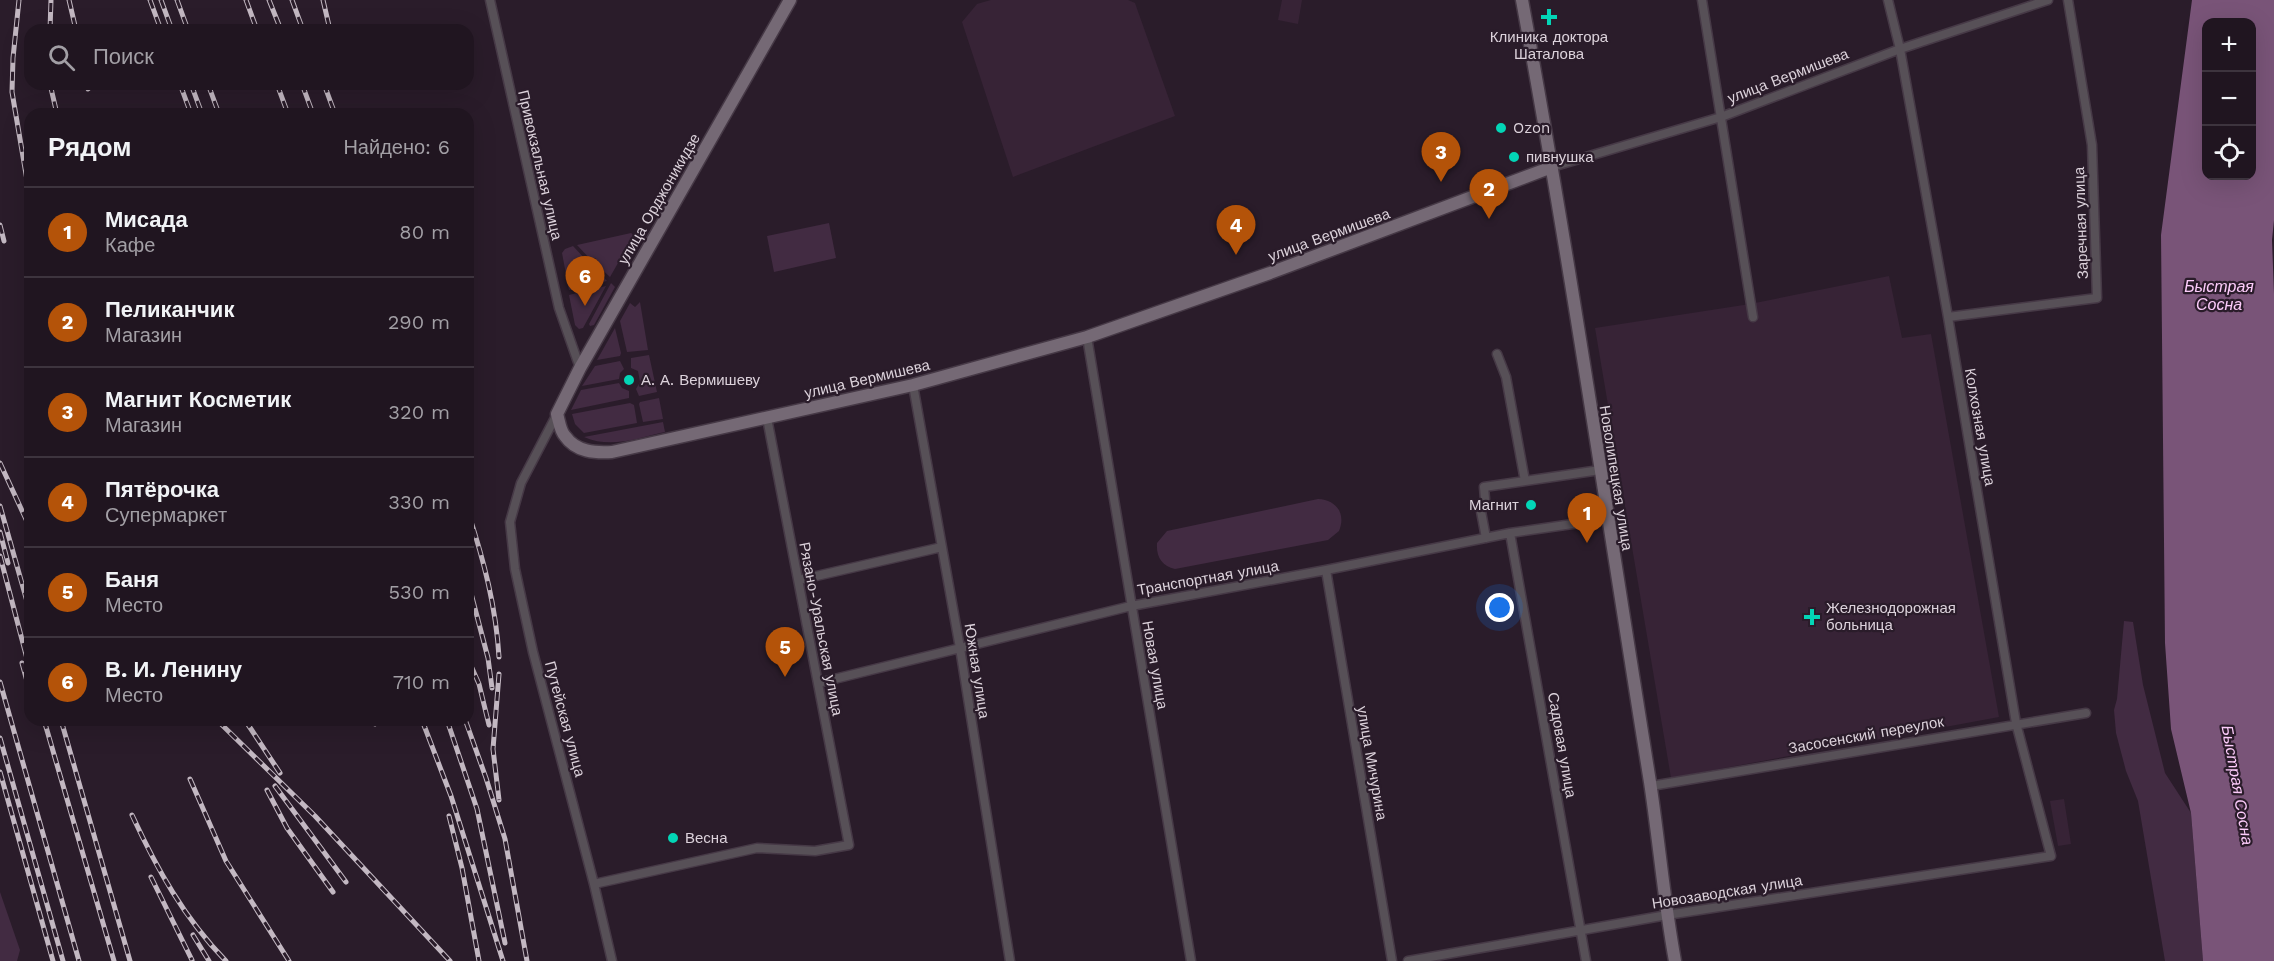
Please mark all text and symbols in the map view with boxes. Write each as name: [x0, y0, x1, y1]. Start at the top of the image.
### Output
marker: Клиника доктора Шаталова: [1540, 8, 1558, 26]
map controls: [2202, 18, 2256, 180]
button: +: [2202, 18, 2256, 72]
search box: [24, 24, 474, 90]
place label: Клиника доктора Шаталова: [1490, 28, 1609, 63]
icon: search: [45, 41, 78, 74]
text: Поиск: [93, 44, 154, 69]
street label: улица Вермишева: [1725, 44, 1852, 107]
button: −: [2202, 72, 2256, 126]
street label: Привокзальная улица: [514, 88, 566, 242]
place label: Ozon: [1513, 119, 1550, 137]
marker: Ozon: [1494, 121, 1508, 135]
button: locate: [2202, 126, 2256, 180]
street label: улица Орджоникидзе: [614, 130, 704, 268]
text: Рядом: [48, 132, 131, 162]
pin: 3: [1422, 132, 1460, 182]
text: Найдено: 6: [343, 135, 450, 159]
place label: пивнушка: [1526, 148, 1594, 166]
marker: пивнушка: [1507, 150, 1521, 164]
street label: Заречная улица: [2070, 166, 2092, 280]
pin: 2: [1470, 170, 1508, 219]
street label: улица Вермишева: [1266, 204, 1393, 265]
pin: 4: [1216, 206, 1256, 255]
text: Мисада: [105, 207, 188, 232]
text: 1: [63, 220, 72, 244]
text: 80 m: [399, 220, 450, 244]
text: Кафе: [105, 233, 155, 257]
pin: 6: [566, 256, 604, 306]
water label: Быстрая Сосна: [2184, 277, 2254, 314]
text: Пеликанчик: [105, 297, 234, 322]
text: 2: [62, 310, 73, 334]
text: 290 m: [388, 310, 450, 334]
text: Магазин: [105, 323, 182, 347]
street label: улица Вермишева: [802, 356, 932, 402]
street label: Колхозная улица: [1961, 367, 1999, 488]
place label: А. А. Вермишеву: [641, 371, 761, 389]
marker: А. А. Вермишеву: [622, 373, 636, 387]
text: Магнит Косметик: [105, 387, 291, 412]
text: 3: [62, 400, 73, 424]
text: 320 m: [388, 400, 450, 424]
street label: Новолипецкая улица: [1596, 404, 1636, 553]
text: Магазин: [105, 413, 182, 437]
text: Пятёрочка: [105, 477, 219, 502]
text: 4: [61, 490, 74, 514]
text: 330 m: [388, 490, 450, 514]
pin: 1: [1568, 494, 1606, 543]
place label: Магнит: [1469, 496, 1519, 514]
marker: Магнит: [1524, 498, 1538, 512]
text: Супермаркет: [105, 503, 227, 527]
street label: Рязано-Уральская улица: [795, 541, 847, 718]
street label: Транспортная улица: [1136, 557, 1281, 599]
text: Баня: [105, 567, 159, 592]
text: 5: [62, 580, 73, 604]
text: 530 m: [388, 580, 450, 604]
text: Место: [105, 593, 163, 617]
your location: [1485, 593, 1514, 622]
place label: Железнодорожная больница: [1826, 599, 1956, 634]
marker: Железнодорожная больница: [1803, 608, 1821, 626]
street label: Новая улица: [1138, 619, 1172, 711]
street label: Южная улица: [961, 622, 994, 721]
pin: 5: [766, 628, 804, 677]
text: В. И. Ленину: [105, 657, 242, 682]
street label: Путейская улица: [541, 659, 589, 779]
text: 6: [61, 670, 74, 694]
text: 710 m: [393, 670, 450, 694]
text: Место: [105, 683, 163, 707]
street label: Садовая улица: [1544, 691, 1580, 800]
street label: улица Мичурина: [1353, 704, 1391, 822]
street label: Засосенский переулок: [1787, 712, 1946, 758]
water label: Быстрая Сосна: [2218, 724, 2257, 847]
place label: Весна: [685, 829, 728, 847]
marker: Весна: [666, 831, 680, 845]
street label: Новозаводская улица: [1650, 871, 1804, 913]

